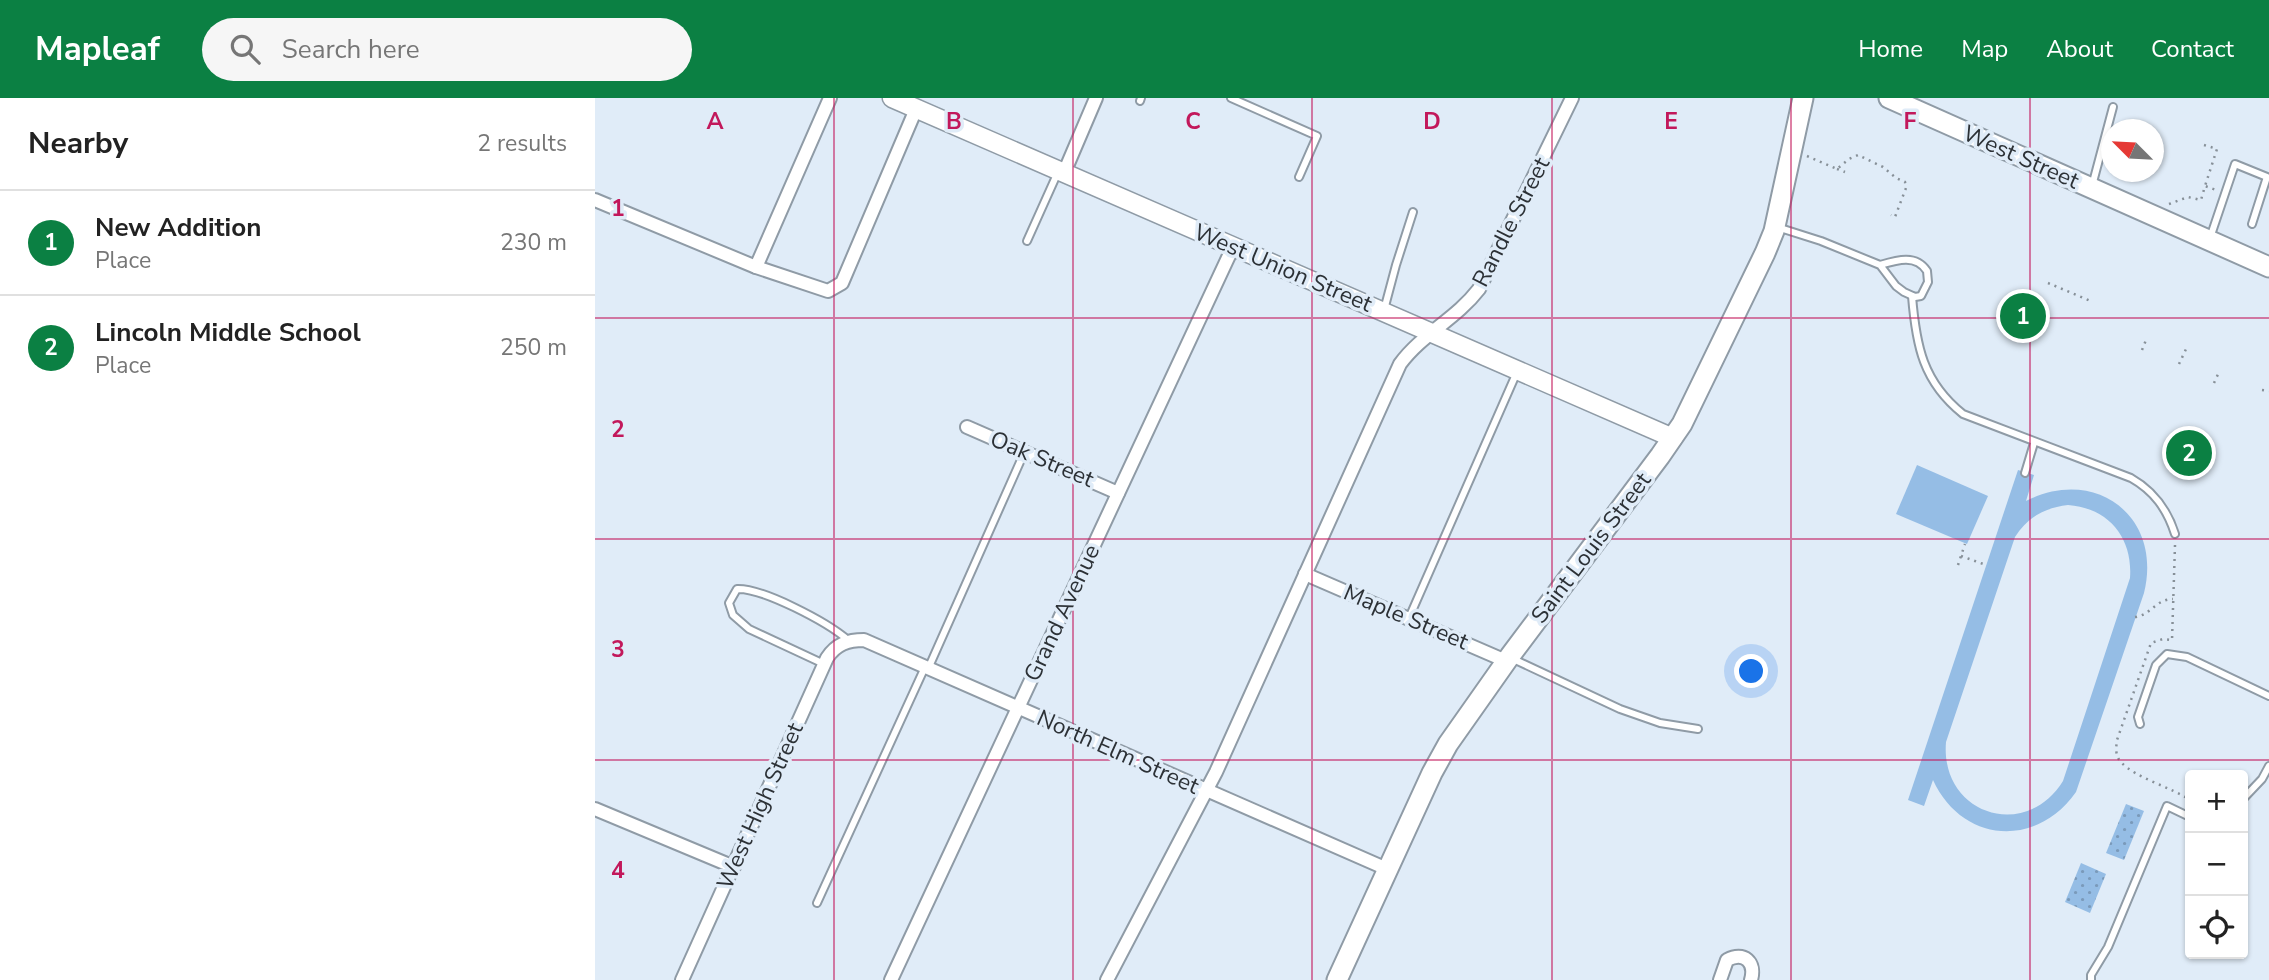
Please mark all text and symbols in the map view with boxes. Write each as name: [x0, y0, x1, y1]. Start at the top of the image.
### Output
search box: [202, 18, 692, 81]
text: Mapleaf: [35, 27, 160, 72]
icon: search: [226, 30, 264, 68]
text: Search here: [282, 32, 420, 67]
text: Home: [1858, 33, 1923, 65]
text: Map: [1961, 33, 2008, 65]
text: About: [2046, 33, 2113, 65]
text: Contact: [2151, 33, 2234, 65]
text: A: [706, 106, 724, 137]
text: B: [946, 106, 962, 137]
text: C: [1185, 106, 1201, 137]
text: D: [1423, 106, 1441, 137]
text: E: [1664, 106, 1678, 137]
text: F: [1904, 106, 1917, 137]
street label: West Street: [1958, 118, 2085, 197]
north arrow: [2101, 119, 2164, 182]
text: Nearby: [28, 123, 128, 164]
text: 2 results: [477, 128, 567, 159]
street label: Randle Street: [1465, 151, 1557, 292]
text: 1: [611, 193, 625, 224]
text: New Addition: [95, 210, 261, 245]
street label: West Union Street: [1189, 216, 1378, 320]
text: 1: [44, 227, 58, 258]
text: 230 m: [500, 227, 567, 258]
text: Place: [95, 245, 151, 276]
pin: 1: [2000, 290, 2046, 342]
text: Lincoln Middle School: [95, 315, 361, 350]
text: 2: [44, 332, 58, 363]
text: 250 m: [500, 332, 567, 363]
text: Place: [95, 350, 151, 381]
text: 2: [611, 414, 625, 445]
street label: Oak Street: [985, 423, 1100, 495]
pin: 2: [2166, 427, 2212, 479]
street label: Saint Louis Street: [1524, 465, 1659, 630]
street label: Grand Avenue: [1017, 540, 1107, 686]
street label: Maple Street: [1339, 577, 1474, 658]
text: 3: [611, 634, 625, 665]
your location: [1734, 654, 1768, 688]
street label: North Elm Street: [1032, 702, 1205, 802]
street label: West High Street: [709, 717, 811, 894]
map controls: [2185, 770, 2248, 959]
button: +: [2185, 770, 2248, 833]
button: −: [2185, 833, 2248, 896]
text: 4: [611, 855, 625, 886]
button: locate: [2185, 896, 2248, 959]

